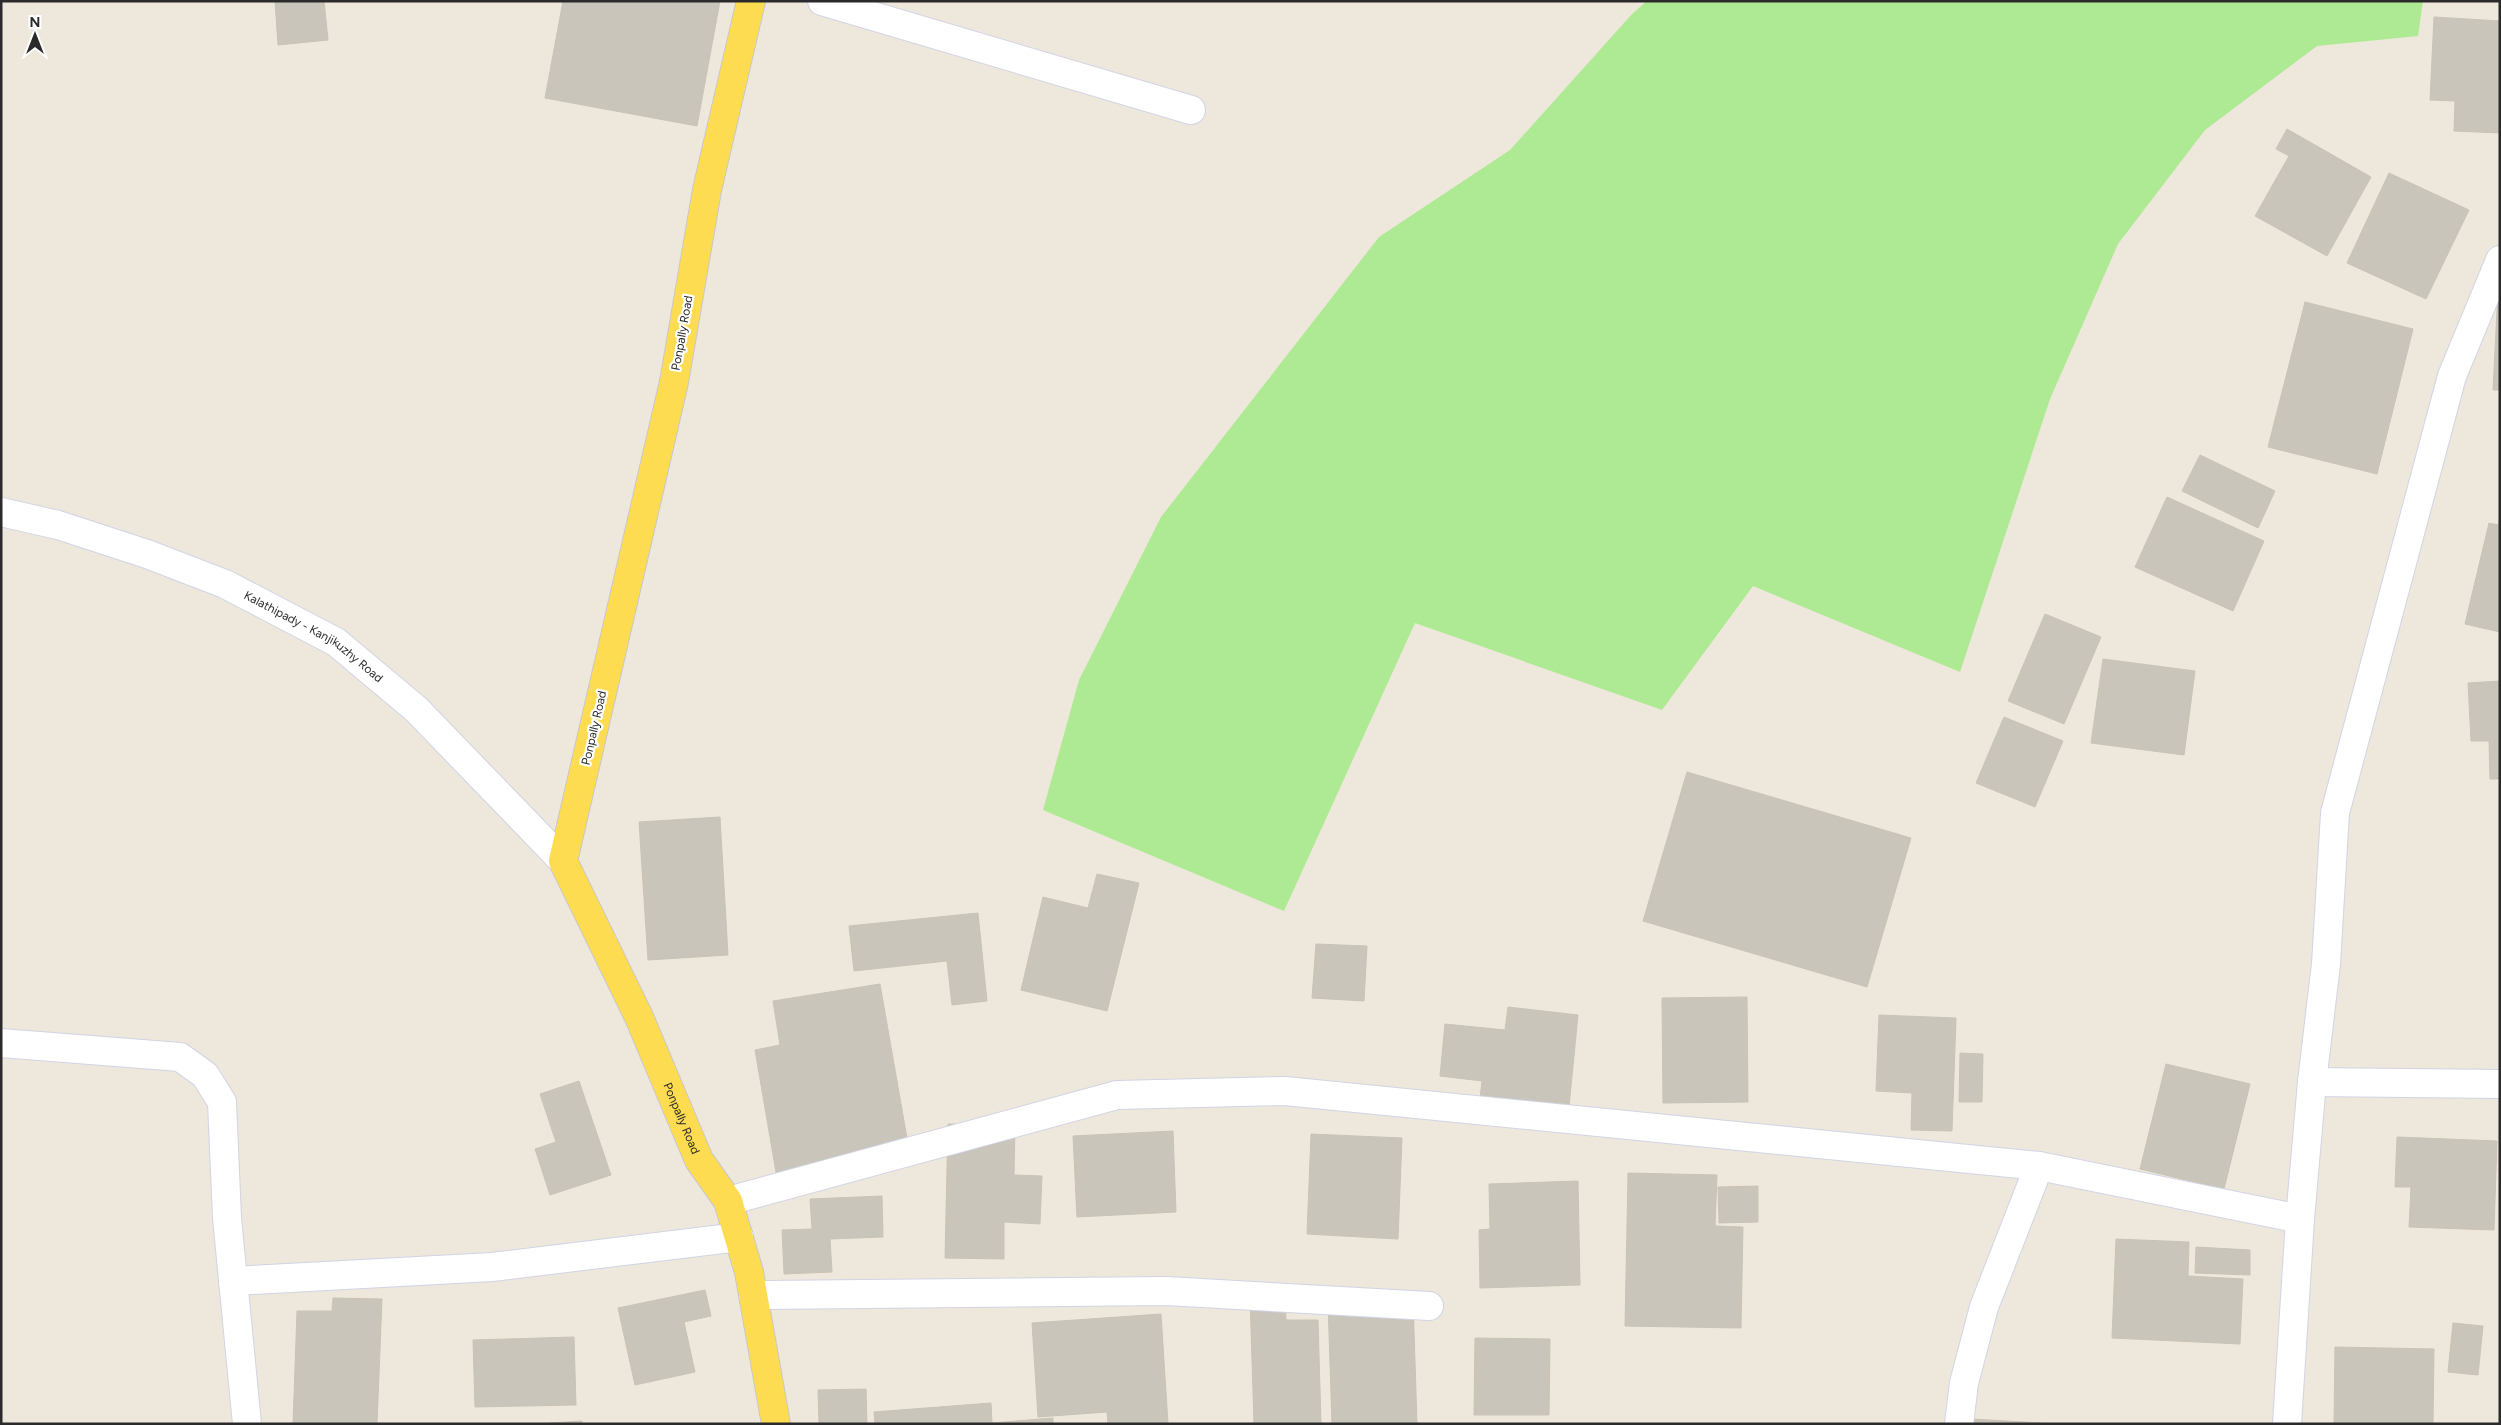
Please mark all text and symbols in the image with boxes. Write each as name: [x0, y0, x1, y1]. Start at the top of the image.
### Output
north arrow: [10, 10, 60, 60]
text: N: [30, 14, 40, 31]
street label: Ponpally Road: [669, 294, 695, 372]
street label: Kalathipady - Kanjikuzhy Road: [242, 588, 386, 685]
street label: Ponpally Road: [579, 689, 609, 767]
street label: Ponpally Road: [660, 1081, 703, 1156]

